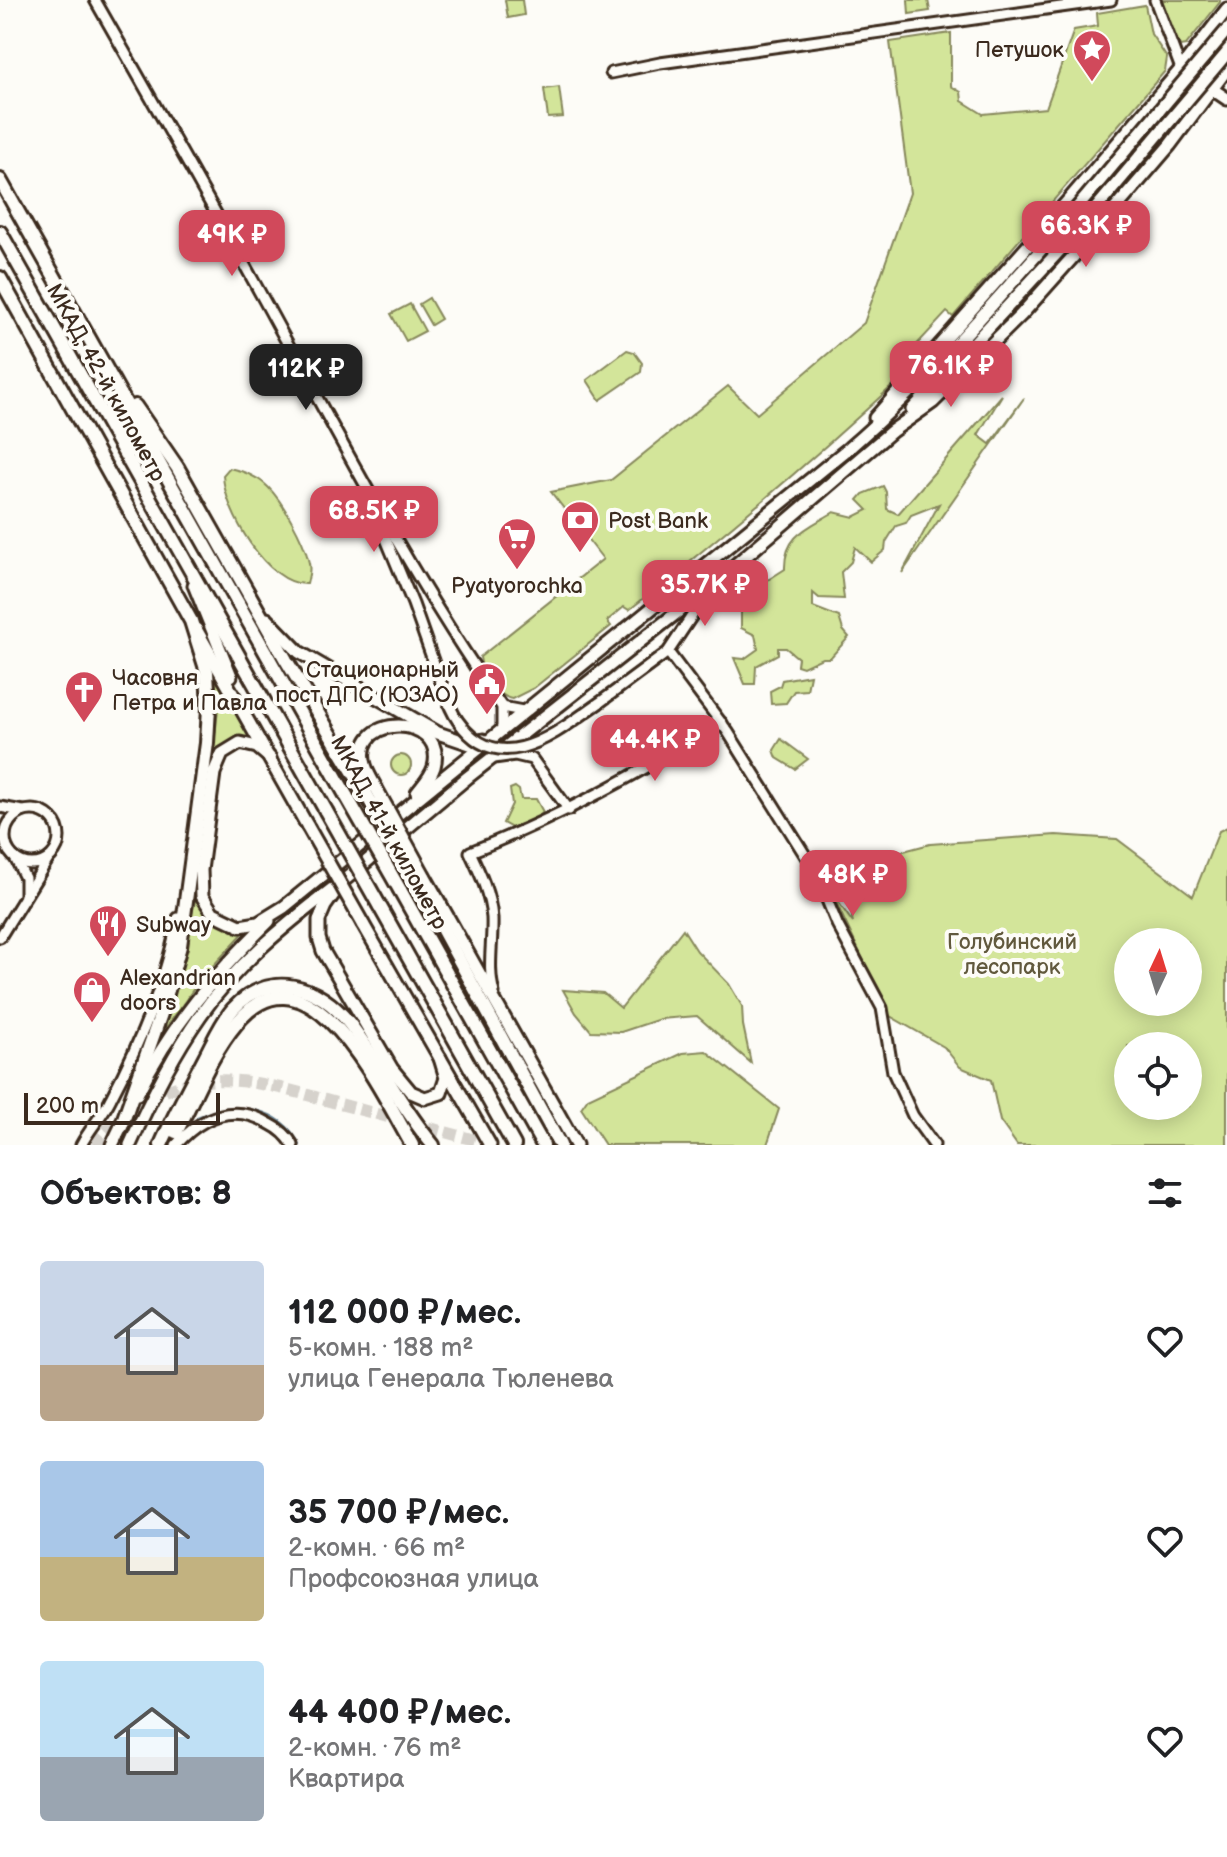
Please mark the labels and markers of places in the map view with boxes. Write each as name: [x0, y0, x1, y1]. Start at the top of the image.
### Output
place icon: Петушок: [1071, 28, 1113, 83]
place label: Петушок: [975, 37, 1064, 64]
pin: 66.3K ₽: [1012, 201, 1160, 269]
pin: 49K ₽: [176, 210, 288, 278]
pin: 76.1K ₽: [877, 341, 1025, 409]
pin: 112K ₽: [241, 344, 371, 412]
pin: 68.5K ₽: [300, 486, 448, 554]
bank icon: Post Bank: [559, 499, 601, 554]
place label: Post Bank: [608, 508, 708, 535]
supermarket icon: Pyatyorochka: [496, 516, 538, 571]
pin: 35.7K ₽: [631, 560, 779, 628]
place label: Pyatyorochka: [451, 573, 583, 600]
place label: Стационарный пост ДПС (ЮЗАО): [275, 657, 459, 709]
public building icon: Стационарный пост ДПС (ЮЗАО): [466, 661, 508, 716]
place label: Часовня Петра и Павла: [112, 665, 267, 717]
church icon: Часовня Петра и Павла: [63, 669, 105, 724]
pin: 44.4K ₽: [581, 715, 729, 783]
pin: 48K ₽: [797, 850, 909, 918]
restaurant icon: Subway: [87, 903, 129, 958]
place label: Subway: [136, 912, 211, 939]
place label: Alexandrian doors: [120, 965, 236, 1017]
shop icon: Alexandrian doors: [71, 969, 113, 1024]

